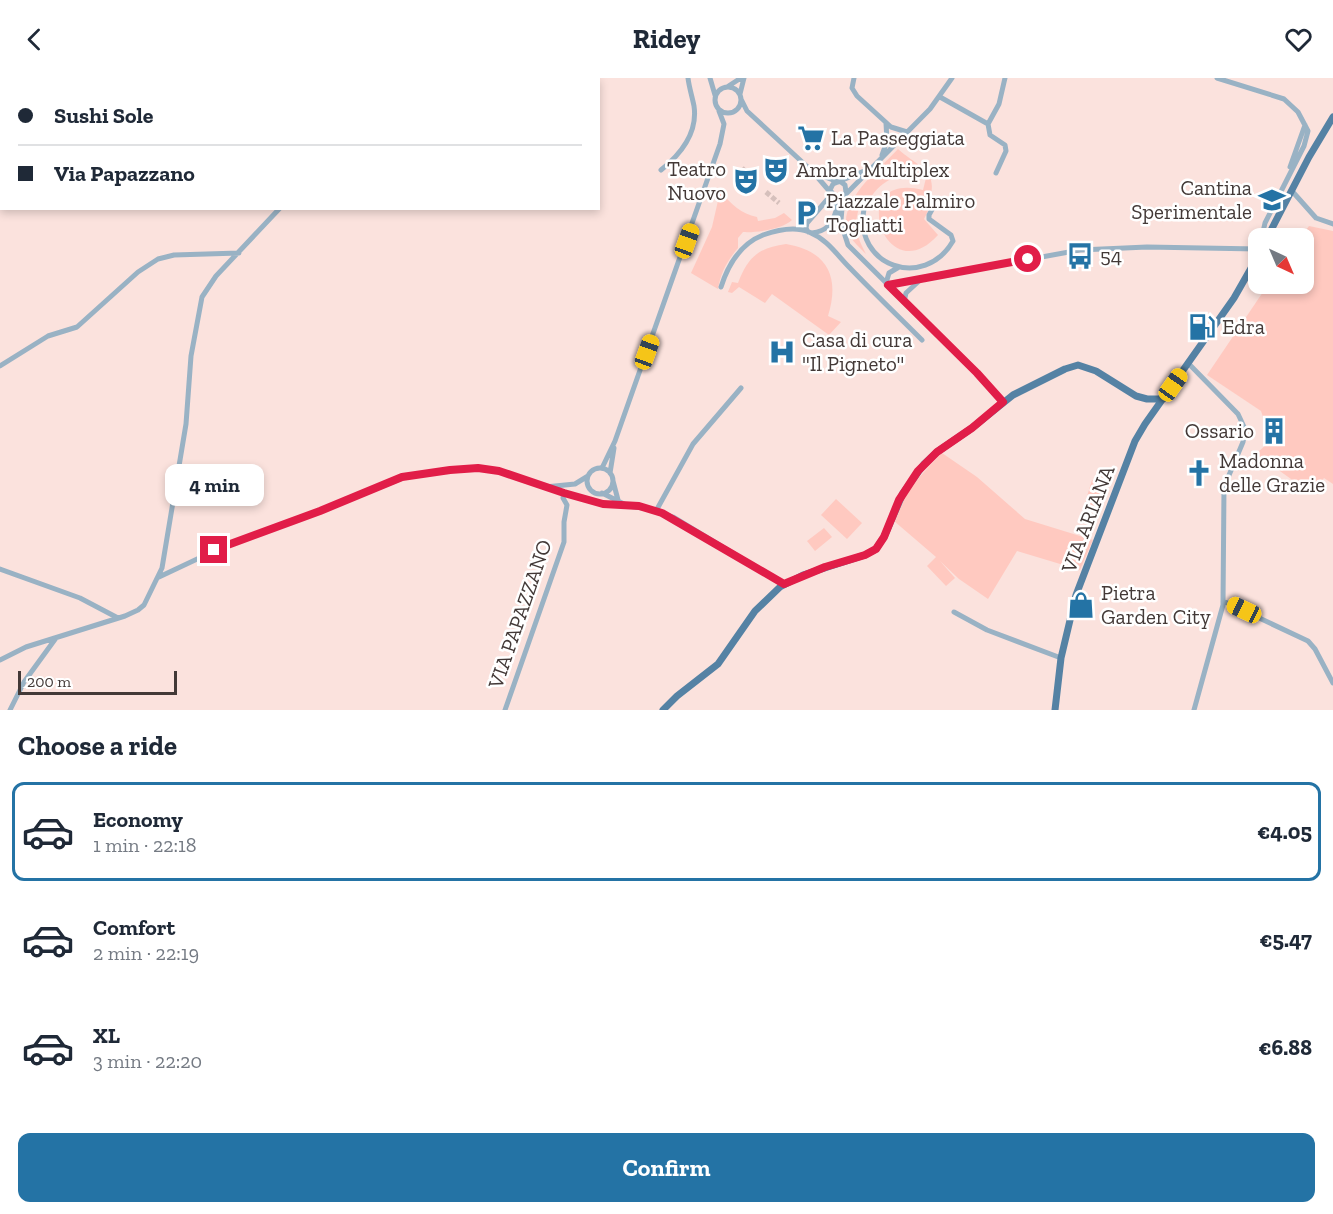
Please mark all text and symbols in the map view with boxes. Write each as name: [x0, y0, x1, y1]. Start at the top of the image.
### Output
icon: back: [18, 23, 51, 56]
text: Ridey: [633, 23, 700, 55]
icon: heart: [1282, 23, 1315, 56]
text: Sushi Sole: [54, 102, 153, 129]
supermarket icon: La Passeggiata: [796, 123, 826, 153]
place label: La Passeggiata: [831, 125, 965, 150]
theatre icon: Ambra Multiplex: [761, 155, 791, 185]
place label: Teatro Nuovo: [667, 156, 726, 205]
place label: Ambra Multiplex: [796, 157, 950, 182]
text: Via Papazzano: [54, 160, 195, 187]
theatre icon: Teatro Nuovo: [731, 166, 761, 196]
place label: Cantina Sperimentale: [1131, 175, 1252, 224]
school or university icon: Cantina Sperimentale: [1257, 185, 1287, 215]
place label: Piazzale Palmiro Togliatti: [826, 188, 975, 237]
parking icon: Piazzale Palmiro Togliatti: [791, 198, 821, 228]
car: [672, 221, 702, 261]
north arrow: [1248, 228, 1314, 294]
map controls: [1248, 228, 1314, 294]
bus stop icon: 54: [1065, 241, 1095, 271]
place label: 54: [1100, 243, 1122, 268]
route start: [1014, 245, 1041, 272]
fuel station icon: Edra: [1187, 312, 1217, 342]
place label: Edra: [1222, 314, 1265, 339]
place label: Casa di cura "Il Pigneto": [802, 327, 912, 376]
car: [632, 332, 662, 372]
hospital icon: Casa di cura "Il Pigneto": [767, 337, 797, 367]
car: [1155, 365, 1191, 405]
building icon: Ossario: [1259, 416, 1289, 446]
place label: Ossario: [1185, 418, 1254, 443]
place label: Madonna delle Grazie: [1219, 448, 1325, 497]
church icon: Madonna delle Grazie: [1184, 458, 1214, 488]
street label: VIA ARIANA: [1055, 461, 1120, 577]
callout: 4 min: [164, 463, 264, 505]
text: 4 min: [189, 473, 240, 497]
route end: [200, 536, 227, 563]
street label: VIA PAPAZZANO: [482, 536, 557, 692]
place label: Pietra Garden City: [1101, 580, 1211, 629]
shop icon: Pietra Garden City: [1066, 590, 1096, 620]
car: [1224, 594, 1264, 626]
scale bar: [18, 668, 177, 696]
text: 200 m: [27, 672, 71, 691]
text: Choose a ride: [18, 730, 177, 762]
icon: car: [21, 805, 75, 859]
text: Economy: [93, 806, 183, 833]
text: €4.05: [1257, 818, 1312, 845]
text: 1 min · 22:18: [93, 833, 197, 857]
icon: car: [21, 913, 75, 967]
text: Comfort: [93, 914, 175, 941]
text: €5.47: [1259, 926, 1312, 953]
text: 2 min · 22:19: [93, 941, 199, 965]
icon: car: [21, 1021, 75, 1075]
text: XL: [93, 1022, 120, 1049]
text: €6.88: [1258, 1034, 1312, 1061]
text: 3 min · 22:20: [93, 1049, 202, 1073]
button: Confirm: [18, 1133, 1315, 1202]

